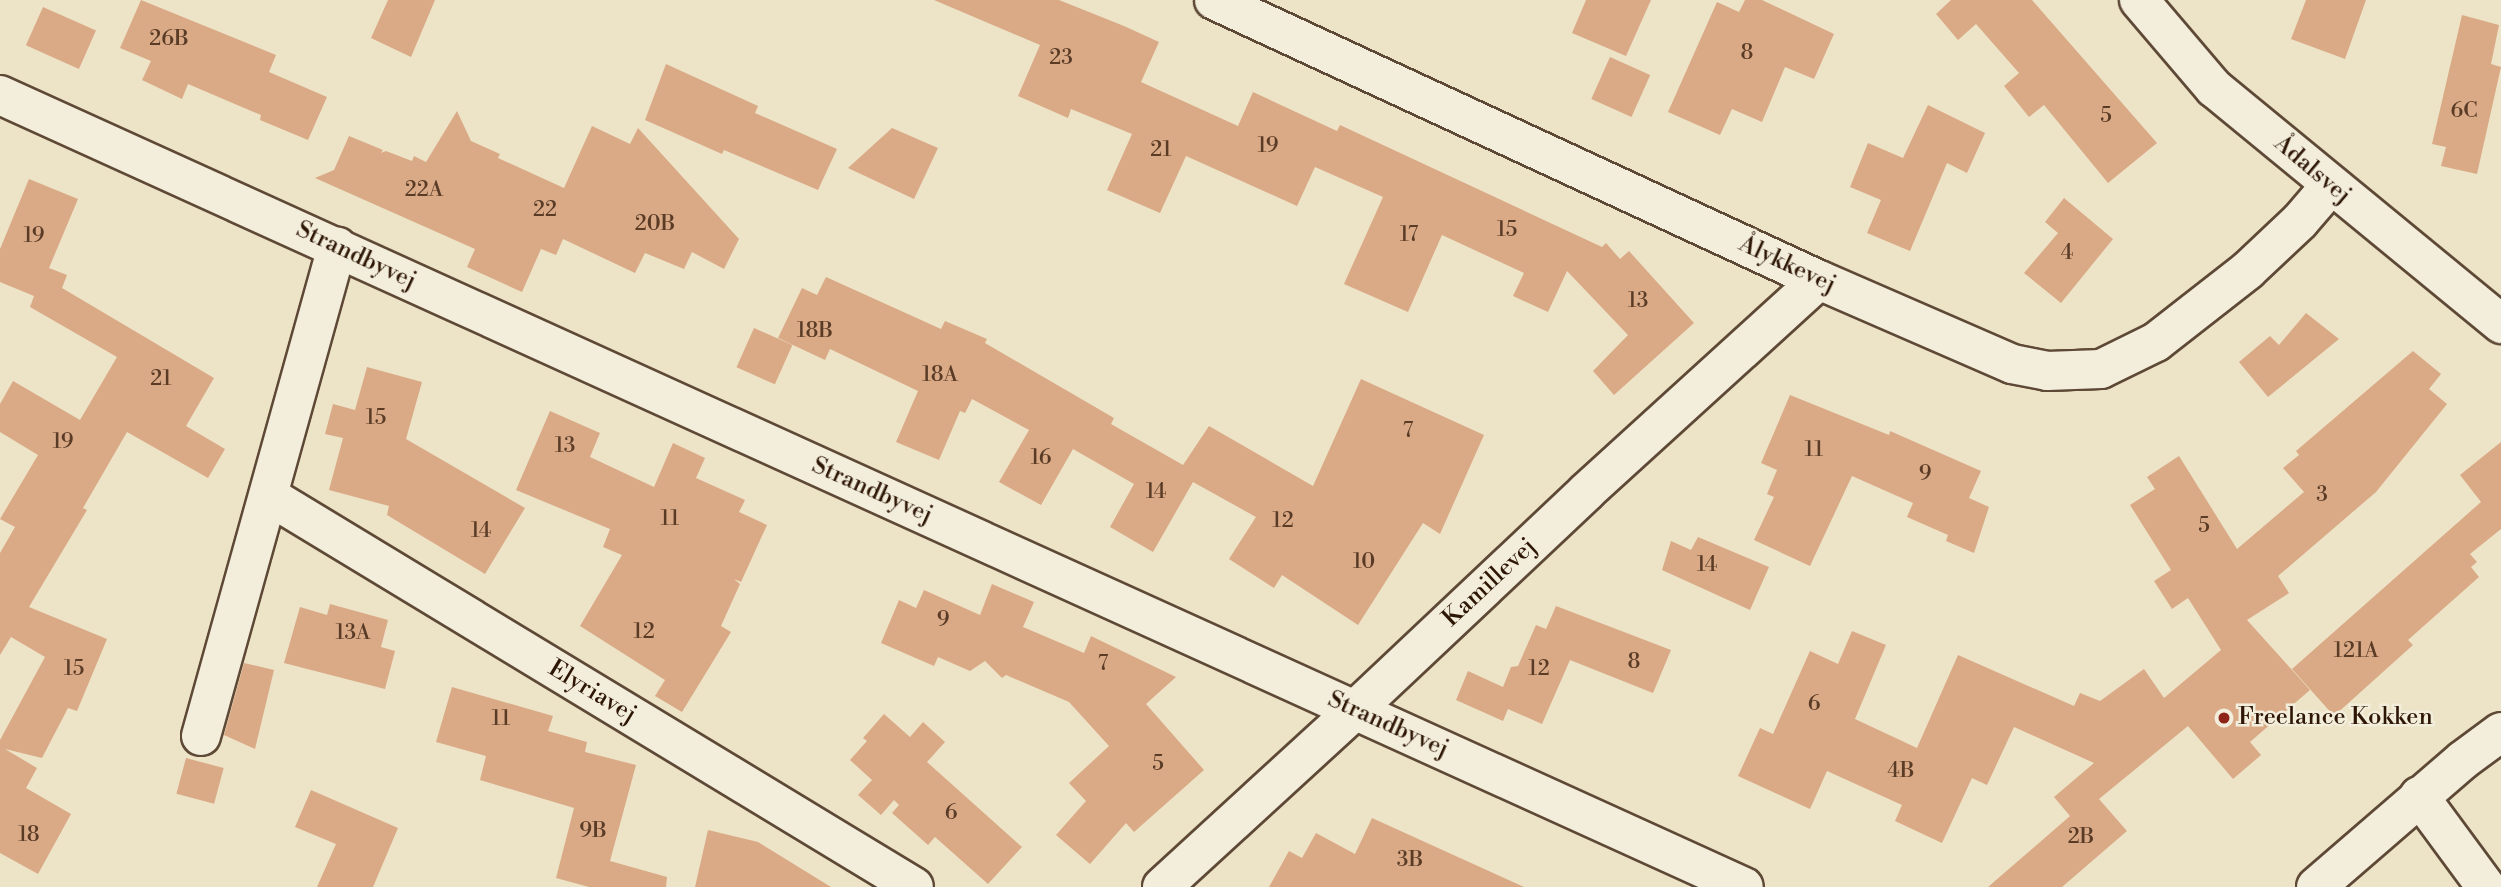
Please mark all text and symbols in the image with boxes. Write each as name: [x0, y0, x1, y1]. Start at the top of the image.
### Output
house number: 26B: [149, 26, 189, 52]
house number: 8: [1741, 40, 1753, 66]
house number: 23: [1049, 45, 1073, 71]
house number: 6C: [2450, 98, 2478, 124]
house number: 5: [2100, 103, 2112, 129]
street label: Ådalsvej: [2268, 130, 2356, 210]
house number: 19: [1257, 133, 1279, 159]
house number: 21: [1150, 137, 1172, 163]
house number: 22A: [405, 177, 443, 203]
house number: 22: [533, 197, 557, 223]
house number: 20B: [635, 211, 675, 237]
street label: Strandbyvej: [291, 216, 421, 296]
house number: 15: [1497, 217, 1517, 243]
house number: 17: [1400, 222, 1418, 248]
house number: 19: [23, 223, 45, 249]
street label: Ålykkevej: [1734, 230, 1840, 300]
house number: 4: [2061, 240, 2073, 266]
house number: 13: [1628, 288, 1648, 314]
house number: 18B: [797, 318, 833, 344]
house number: 18A: [922, 362, 958, 388]
house number: 21: [150, 366, 172, 392]
house number: 15: [366, 405, 386, 431]
house number: 7: [1403, 418, 1413, 444]
house number: 19: [52, 429, 74, 455]
house number: 13: [555, 433, 575, 459]
house number: 11: [1805, 437, 1823, 463]
house number: 16: [1030, 445, 1052, 471]
street label: Strandbyvej: [807, 452, 937, 530]
house number: 9: [1919, 461, 1931, 487]
house number: 14: [1146, 479, 1166, 505]
house number: 3: [2316, 482, 2328, 508]
house number: 11: [661, 506, 679, 532]
house number: 12: [1272, 508, 1294, 534]
house number: 5: [2198, 513, 2210, 539]
house number: 14: [471, 518, 491, 544]
street label: Kamillevej: [1437, 532, 1543, 634]
house number: 10: [1353, 549, 1375, 575]
house number: 14: [1697, 552, 1717, 578]
house number: 9: [937, 607, 949, 633]
house number: 12: [633, 619, 655, 645]
house number: 13A: [335, 620, 371, 646]
house number: 121A: [2333, 638, 2379, 664]
house number: 8: [1628, 649, 1640, 675]
house number: 7: [1098, 651, 1108, 677]
street label: Elyriavej: [543, 654, 641, 730]
house number: 15: [64, 656, 84, 682]
house number: 12: [1528, 656, 1550, 682]
street label: Strandbyvej: [1323, 686, 1453, 764]
house number: 6: [1808, 691, 1820, 717]
place label: Freelance Kokken: [2238, 704, 2433, 732]
house number: 11: [492, 706, 510, 732]
marker: Freelance Kokken: [2216, 710, 2232, 726]
house number: 5: [1152, 751, 1164, 777]
house number: 4B: [1887, 758, 1915, 784]
house number: 6: [945, 800, 957, 826]
house number: 9B: [579, 818, 607, 844]
house number: 18: [18, 822, 40, 848]
house number: 2B: [2068, 824, 2094, 850]
house number: 3B: [1397, 847, 1423, 873]

